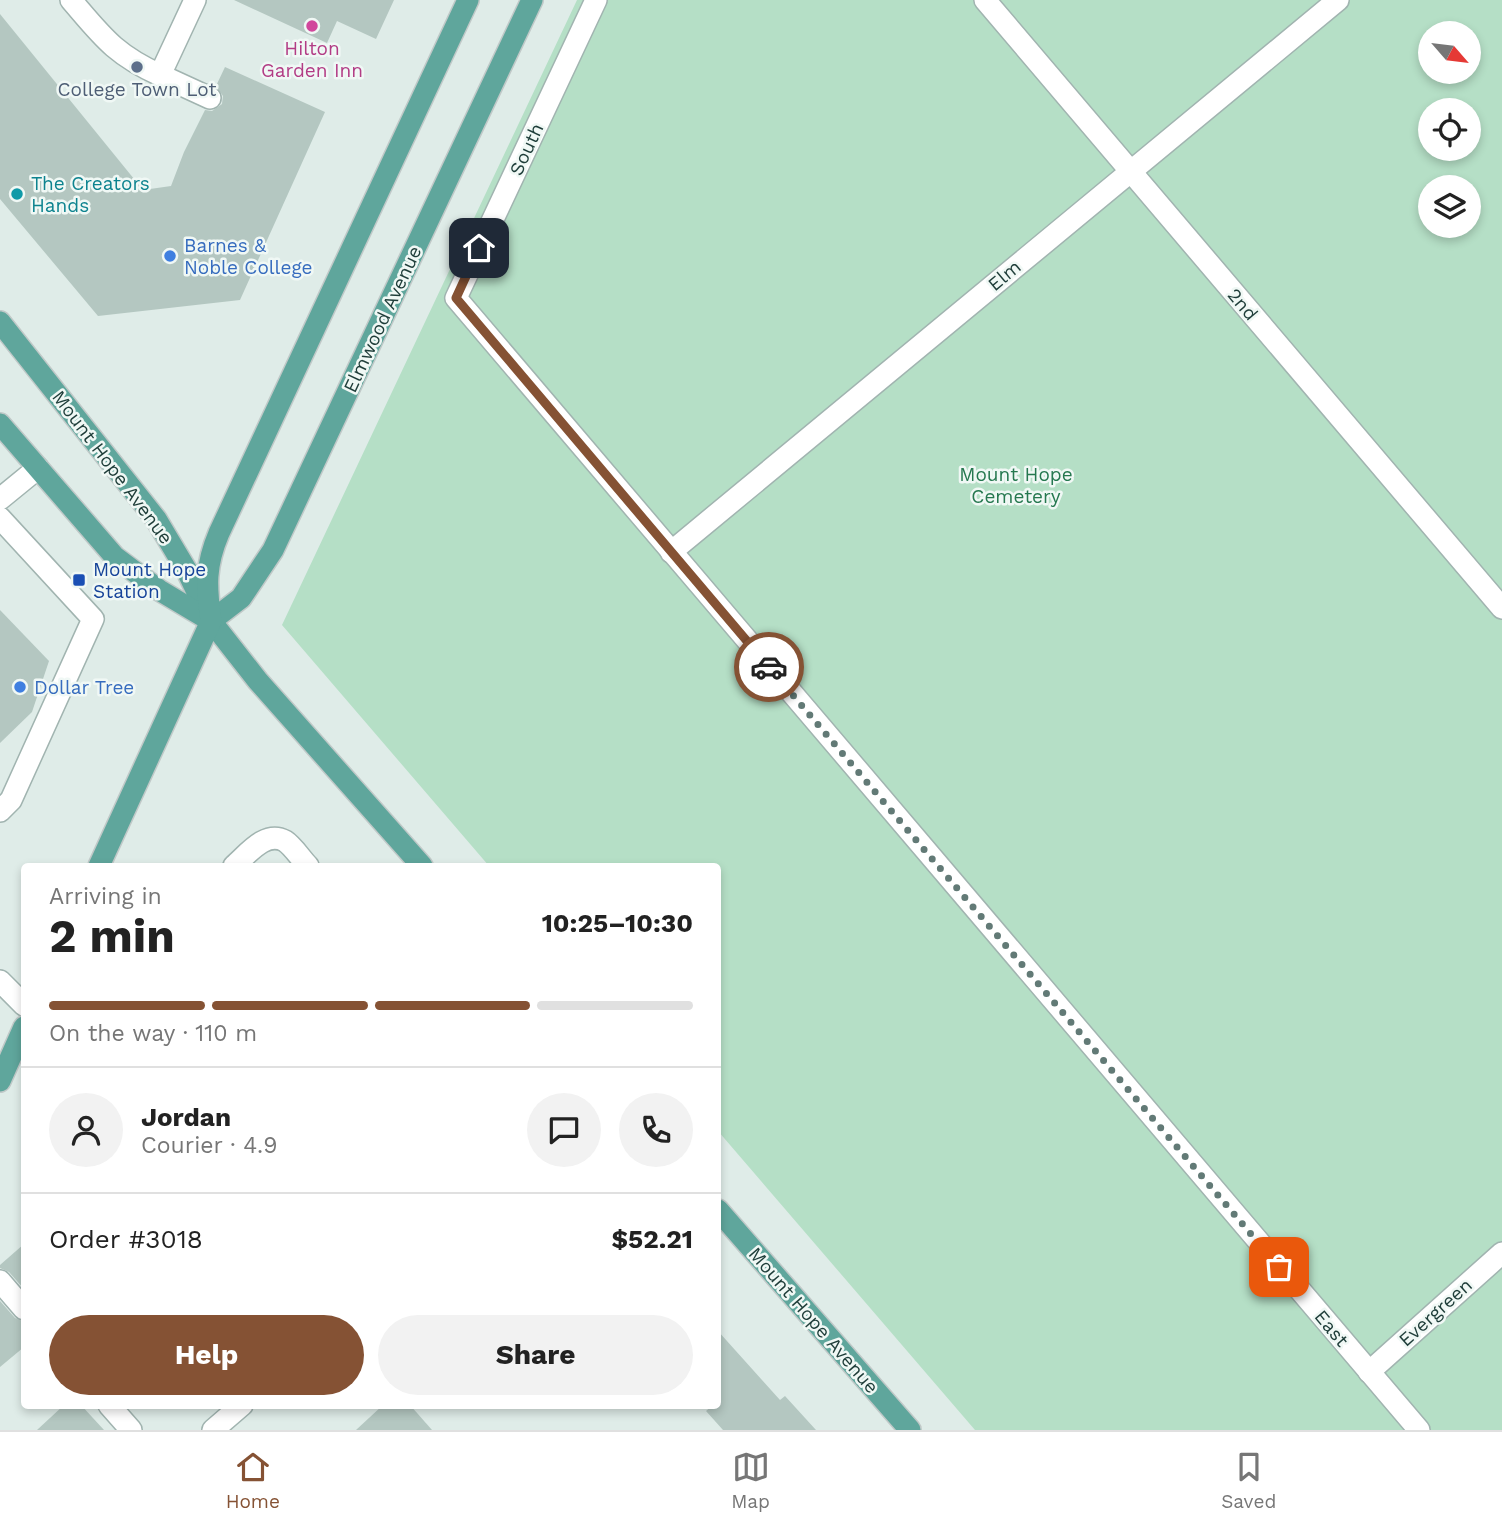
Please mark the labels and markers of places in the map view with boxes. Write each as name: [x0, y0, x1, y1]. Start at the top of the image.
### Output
marker: Hilton Garden Inn: [304, 18, 320, 34]
place label: Hilton Garden Inn: [261, 37, 363, 82]
marker: College Town Lot: [129, 59, 145, 75]
place label: College Town Lot: [58, 78, 217, 101]
place label: The Creators Hands: [31, 172, 150, 217]
marker: The Creators Hands: [9, 186, 25, 202]
pin: [449, 218, 509, 278]
place label: Barnes & Noble College: [184, 234, 312, 279]
marker: Barnes & Noble College: [162, 248, 178, 264]
place label: Mount Hope Station: [93, 558, 206, 603]
marker: Mount Hope Station: [71, 572, 87, 588]
place label: Dollar Tree: [34, 676, 134, 699]
marker: Dollar Tree: [12, 679, 28, 695]
pin: [1249, 1237, 1309, 1297]

